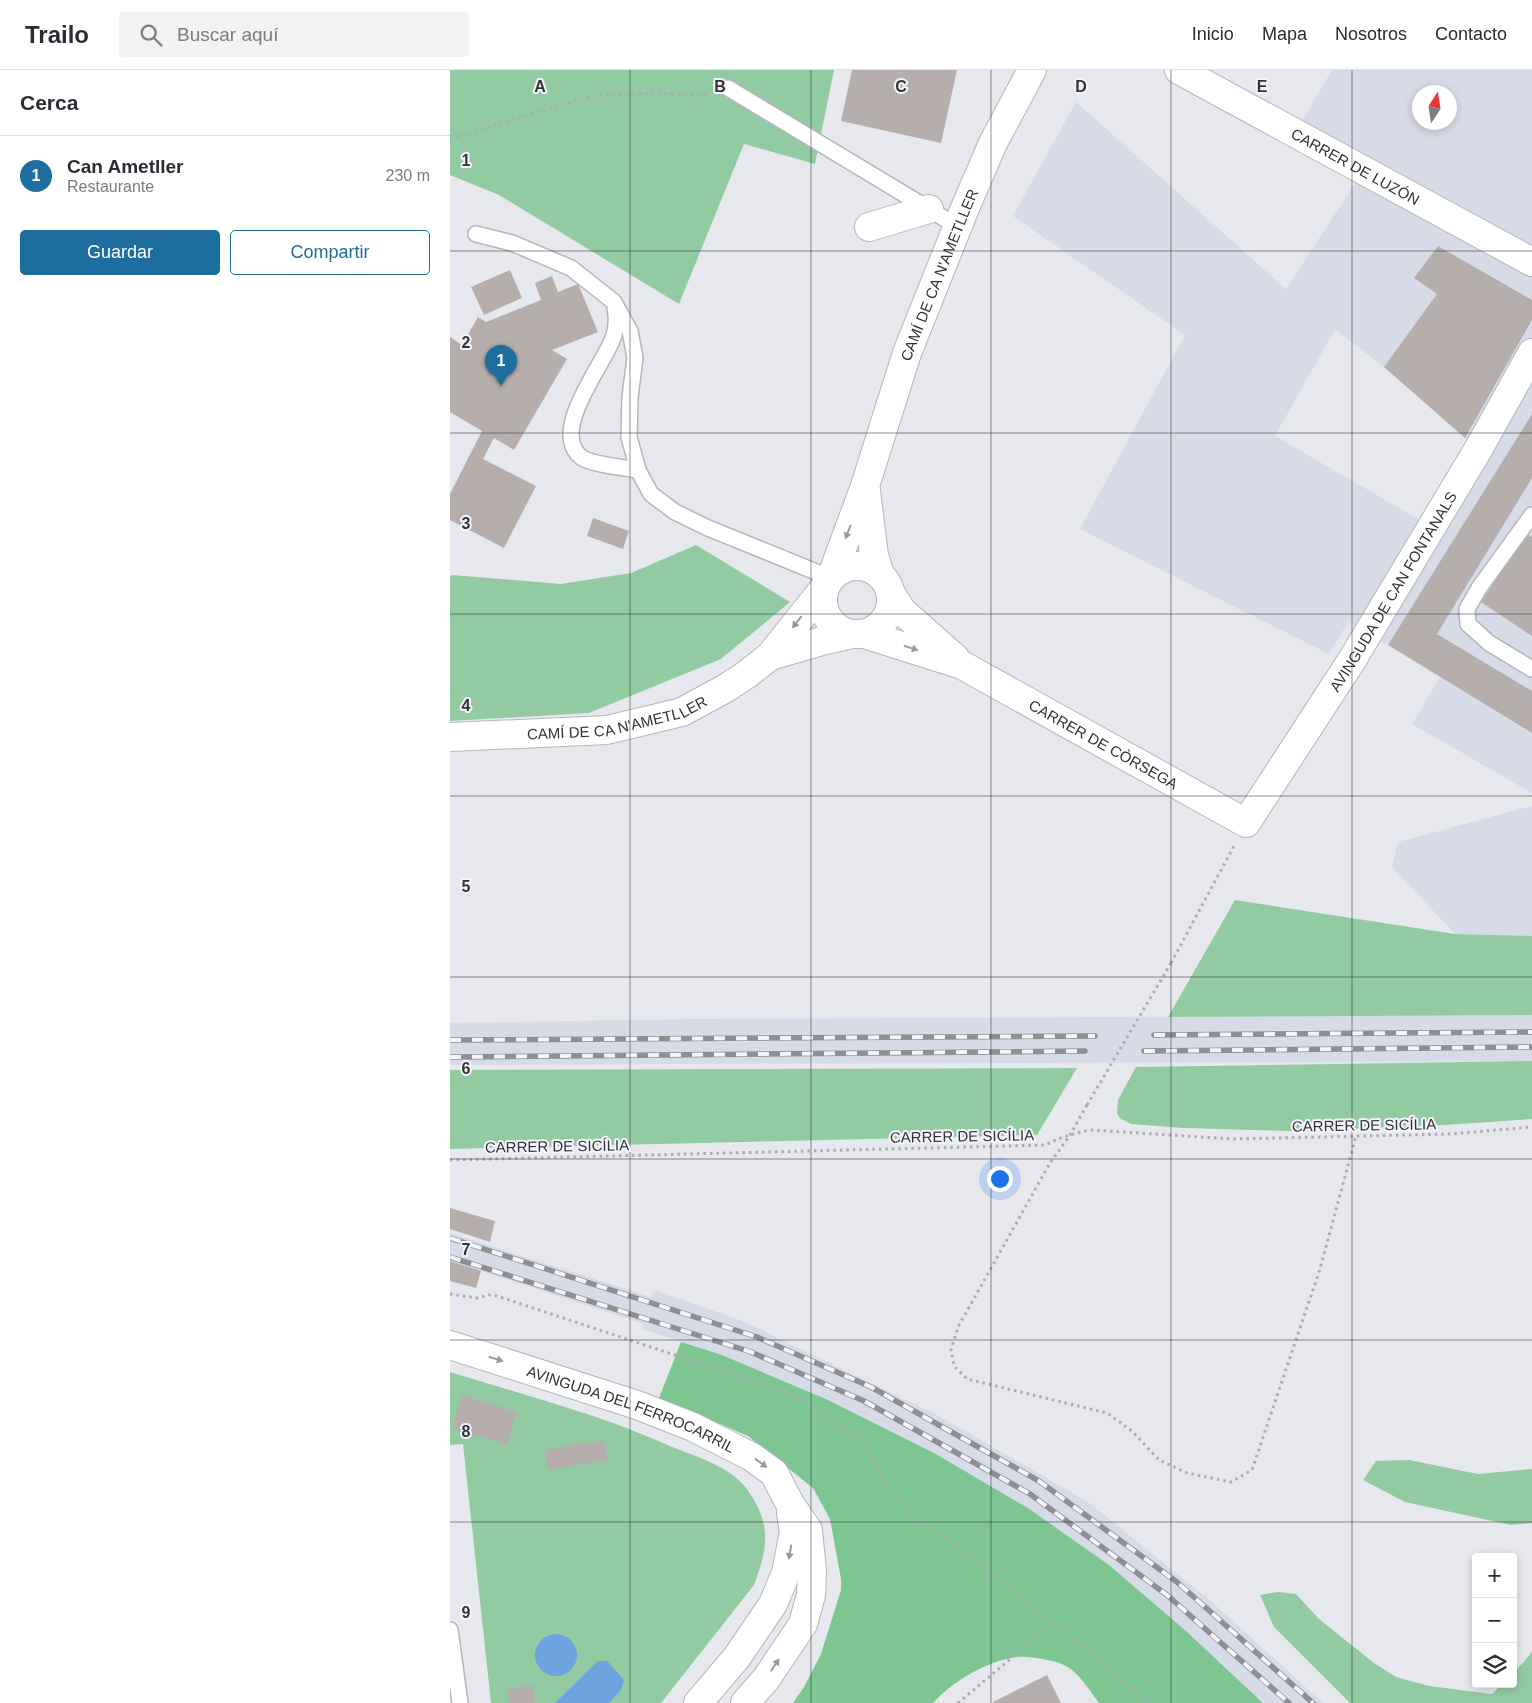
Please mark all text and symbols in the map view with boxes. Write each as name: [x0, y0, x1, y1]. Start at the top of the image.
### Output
search box: [119, 12, 469, 57]
text: Trailo: [25, 21, 89, 48]
icon: search: [137, 21, 165, 49]
text: Buscar aquí: [177, 24, 278, 45]
text: Inicio: [1192, 24, 1234, 44]
text: Mapa: [1262, 24, 1307, 44]
text: Nosotros: [1335, 24, 1407, 44]
text: Contacto: [1435, 24, 1507, 44]
text: A: [534, 78, 546, 95]
text: B: [714, 78, 726, 95]
text: C: [895, 78, 907, 95]
text: D: [1075, 78, 1087, 95]
text: E: [1257, 78, 1268, 95]
north arrow: [1412, 85, 1457, 130]
text: Cerca: [20, 91, 78, 114]
street label: CARRER DE LUZÓN: [1288, 124, 1423, 208]
text: 1: [462, 152, 471, 169]
text: Can Ametller: [67, 156, 184, 177]
text: 1: [32, 167, 40, 184]
text: 230 m: [386, 167, 430, 184]
text: Restaurante: [67, 178, 154, 195]
street label: CAMÍ DE CA N'AMETLLER: [897, 186, 981, 363]
button: Guardar: [20, 230, 220, 275]
button: Compartir: [230, 230, 430, 275]
text: 2: [462, 334, 471, 351]
pin: 1: [485, 345, 517, 386]
street label: AVINGUDA DE CAN FONTANALS: [1326, 488, 1460, 694]
text: 3: [462, 515, 471, 532]
one-way arrow: [844, 525, 852, 540]
one-way arrow: [792, 615, 803, 628]
one-way arrow: [903, 645, 918, 653]
street label: CAMÍ DE CA N'AMETLLER: [527, 692, 710, 742]
street label: CARRER DE CÒRSEGA: [1026, 696, 1181, 792]
text: 4: [462, 697, 471, 714]
text: 5: [462, 878, 471, 895]
text: 6: [462, 1060, 471, 1077]
street label: CARRER DE SICÍLIA: [1292, 1115, 1436, 1135]
street label: CARRER DE SICÍLIA: [890, 1126, 1034, 1146]
street label: CARRER DE SICÍLIA: [485, 1136, 629, 1156]
your location: [987, 1166, 1013, 1192]
text: 7: [462, 1241, 471, 1258]
one-way arrow: [489, 1356, 504, 1364]
street label: AVINGUDA DEL FERROCARRIL: [525, 1362, 738, 1455]
text: 8: [462, 1423, 471, 1440]
one-way arrow: [754, 1458, 768, 1468]
one-way arrow: [786, 1544, 794, 1560]
map controls: [1472, 1553, 1517, 1688]
button: +: [1472, 1553, 1517, 1598]
button: −: [1472, 1598, 1517, 1643]
text: 9: [462, 1604, 471, 1621]
button: layers: [1472, 1643, 1517, 1688]
one-way arrow: [770, 1658, 780, 1671]

